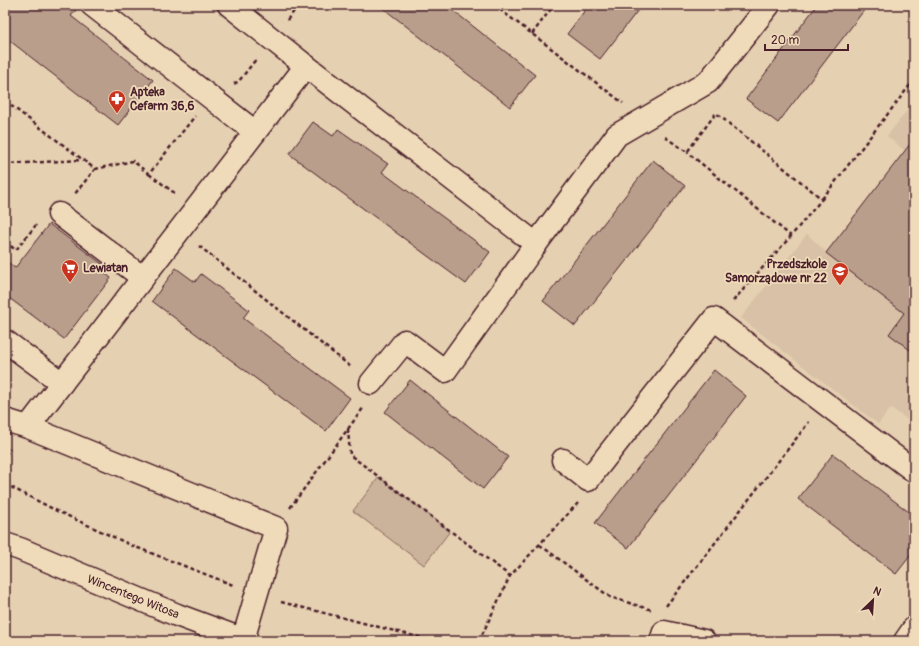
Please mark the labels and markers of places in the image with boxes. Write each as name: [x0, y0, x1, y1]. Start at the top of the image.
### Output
place label: Apteka Cefarm 36,6: [130, 85, 195, 114]
pharmacy icon: Apteka Cefarm 36,6: [107, 89, 127, 114]
place label: Przedszkole Samorządowe nr 22: [725, 257, 828, 286]
supermarket icon: Lewiatan: [60, 258, 80, 283]
place label: Lewiatan: [83, 261, 128, 276]
school or university icon: Przedszkole Samorządowe nr 22: [830, 261, 850, 286]

